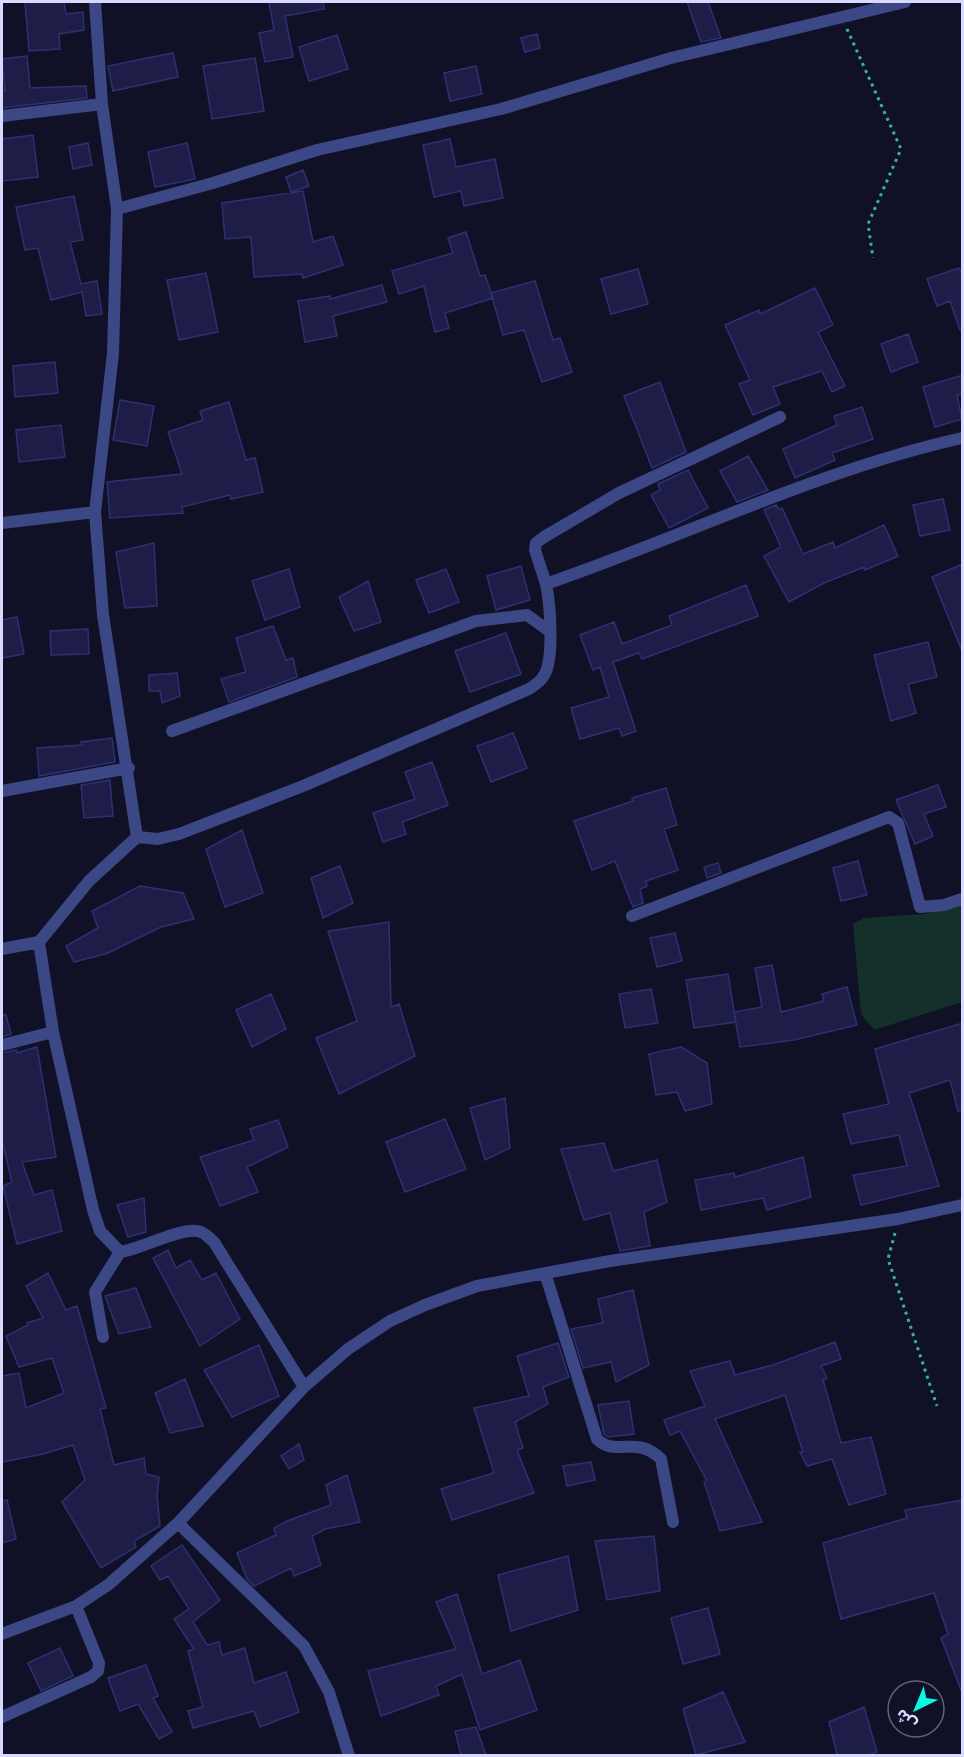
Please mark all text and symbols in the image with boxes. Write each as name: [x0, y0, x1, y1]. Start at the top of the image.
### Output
north arrow: [886, 1679, 946, 1739]
text: ش: [891, 1705, 921, 1735]

